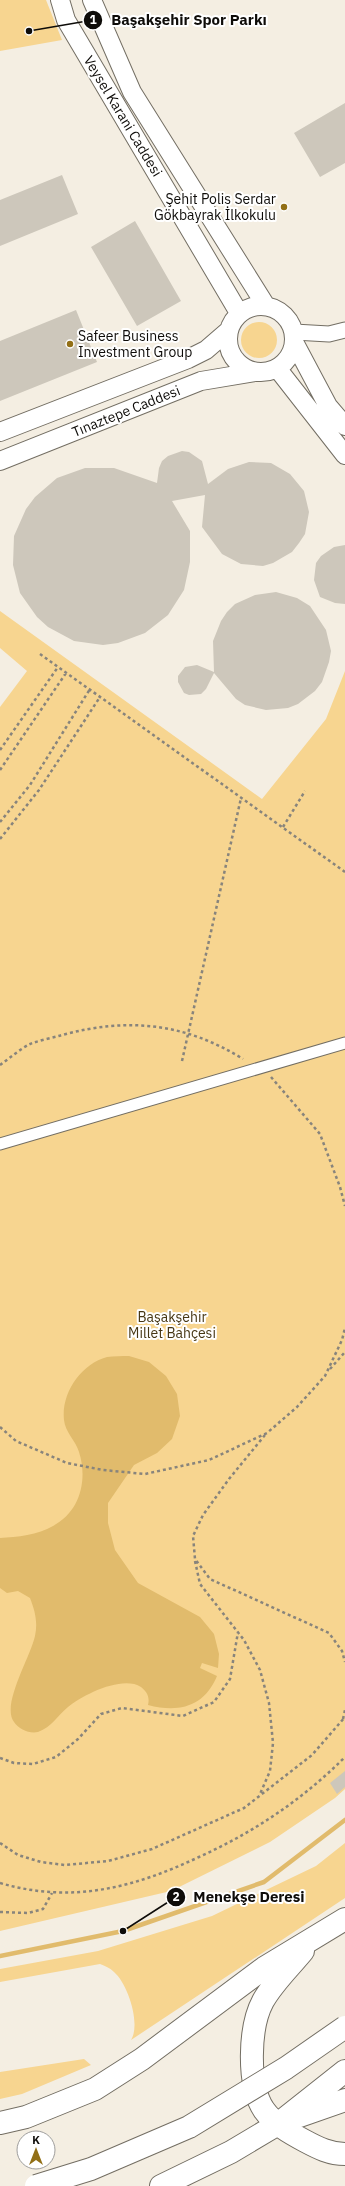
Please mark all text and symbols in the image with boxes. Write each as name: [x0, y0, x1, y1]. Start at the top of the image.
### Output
callout: Başakşehir Spor Parkı: [83, 6, 275, 33]
text: Başakşehir Spor Parkı: [111, 10, 267, 29]
text: 1: [89, 12, 97, 27]
street label: Veysel Karani Caddesi: [80, 52, 166, 180]
place label: Şehit Polis Serdar Gökbayrak İlkokulu: [154, 190, 276, 224]
marker: Şehit Polis Serdar Gökbayrak İlkokulu: [279, 202, 289, 212]
place label: Safeer Business Investment Group: [78, 327, 192, 361]
marker: Safeer Business Investment Group: [65, 339, 75, 349]
street label: Tınaztepe Caddesi: [69, 381, 183, 441]
park label: Başakşehir Millet Bahçesi: [128, 1308, 216, 1342]
callout: Menekşe Deresi: [166, 1884, 313, 1911]
text: Menekşe Deresi: [193, 1887, 305, 1906]
text: 2: [172, 1889, 180, 1904]
north arrow: [16, 2130, 56, 2170]
text: K: [32, 2133, 40, 2147]

